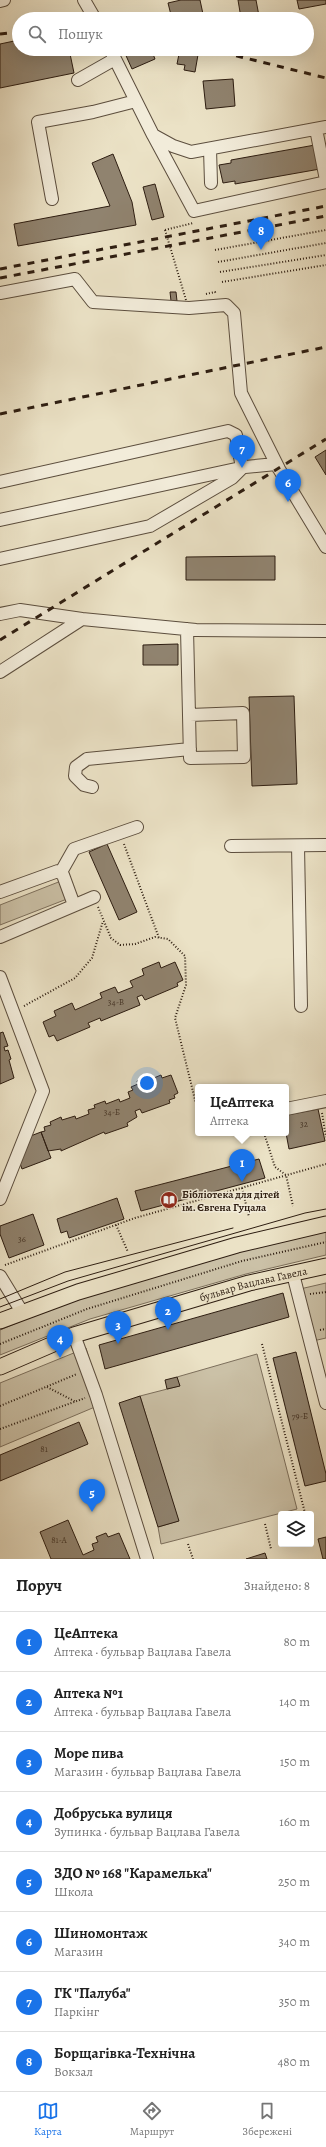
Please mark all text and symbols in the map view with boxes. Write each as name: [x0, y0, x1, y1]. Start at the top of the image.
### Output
search box: [12, 12, 314, 56]
icon: search: [26, 23, 48, 45]
text: Пошук: [58, 24, 103, 44]
pin: 8: [248, 217, 274, 250]
pin: 7: [229, 435, 255, 468]
pin: 6: [275, 469, 301, 502]
house number: 34-В: [108, 996, 124, 1008]
your location: [137, 1073, 157, 1093]
popup: [195, 1084, 289, 1136]
text: ЦеАптека: [210, 1092, 274, 1112]
house number: 34-Б: [104, 1106, 120, 1118]
text: Аптека: [210, 1112, 249, 1129]
house number: 32: [300, 1118, 309, 1130]
pin: 1: [229, 1149, 255, 1182]
place label: Бібліотека для дітей ім. Євгена Гуцала: [182, 1187, 280, 1215]
library icon: Бібліотека для дітей ім. Євгена Гуцала: [159, 1190, 179, 1210]
house number: 36: [18, 1233, 26, 1245]
street label: бульвар Вацлава Гавела: [198, 1263, 309, 1305]
pin: 2: [155, 1297, 181, 1330]
pin: 3: [105, 1311, 131, 1344]
pin: 4: [47, 1325, 73, 1358]
house number: 79-Б: [292, 1410, 308, 1422]
house number: 81: [40, 1443, 48, 1455]
pin: 5: [79, 1479, 105, 1512]
map controls: [278, 1511, 314, 1547]
button: layers: [278, 1511, 314, 1547]
house number: 81-А: [51, 1534, 68, 1546]
text: Поруч: [16, 1574, 62, 1597]
text: Знайдено: 8: [244, 1577, 310, 1594]
text: ЦеАптека: [54, 1623, 118, 1643]
text: 1: [27, 1633, 31, 1650]
text: 80 m: [283, 1633, 310, 1650]
text: Аптека · бульвар Вацлава Гавела: [54, 1643, 231, 1660]
text: Аптека №1: [54, 1683, 123, 1703]
text: 2: [26, 1693, 32, 1710]
text: 140 m: [279, 1693, 310, 1710]
text: Аптека · бульвар Вацлава Гавела: [54, 1703, 231, 1720]
text: Море пива: [54, 1743, 124, 1763]
text: 3: [26, 1753, 32, 1770]
text: 150 m: [280, 1753, 310, 1770]
text: Магазин · бульвар Вацлава Гавела: [54, 1763, 241, 1780]
text: Добруська вулиця: [54, 1803, 173, 1823]
text: 4: [26, 1813, 32, 1830]
text: 160 m: [279, 1813, 310, 1830]
text: Зупинка · бульвар Вацлава Гавела: [54, 1823, 240, 1840]
text: ЗДО № 168 "Карамелька": [54, 1863, 212, 1883]
text: 5: [26, 1873, 32, 1890]
text: 250 m: [278, 1873, 310, 1890]
text: Школа: [54, 1883, 93, 1900]
text: Шиномонтаж: [54, 1923, 148, 1943]
text: 6: [26, 1933, 32, 1950]
text: 340 m: [278, 1933, 310, 1950]
text: Магазин: [54, 1943, 103, 1960]
text: ГК "Палуба": [54, 1983, 131, 2003]
text: 7: [26, 1993, 32, 2010]
text: 350 m: [279, 1993, 310, 2010]
text: Паркінг: [54, 2003, 99, 2020]
text: Борщагівка-Технічна: [54, 2043, 195, 2063]
text: 8: [26, 2053, 32, 2070]
text: 480 m: [277, 2053, 310, 2070]
text: Вокзал: [54, 2063, 93, 2080]
tab: Карта: [34, 2100, 62, 2139]
tab: Маршрут: [130, 2100, 174, 2139]
tab: Збережені: [242, 2100, 292, 2139]

